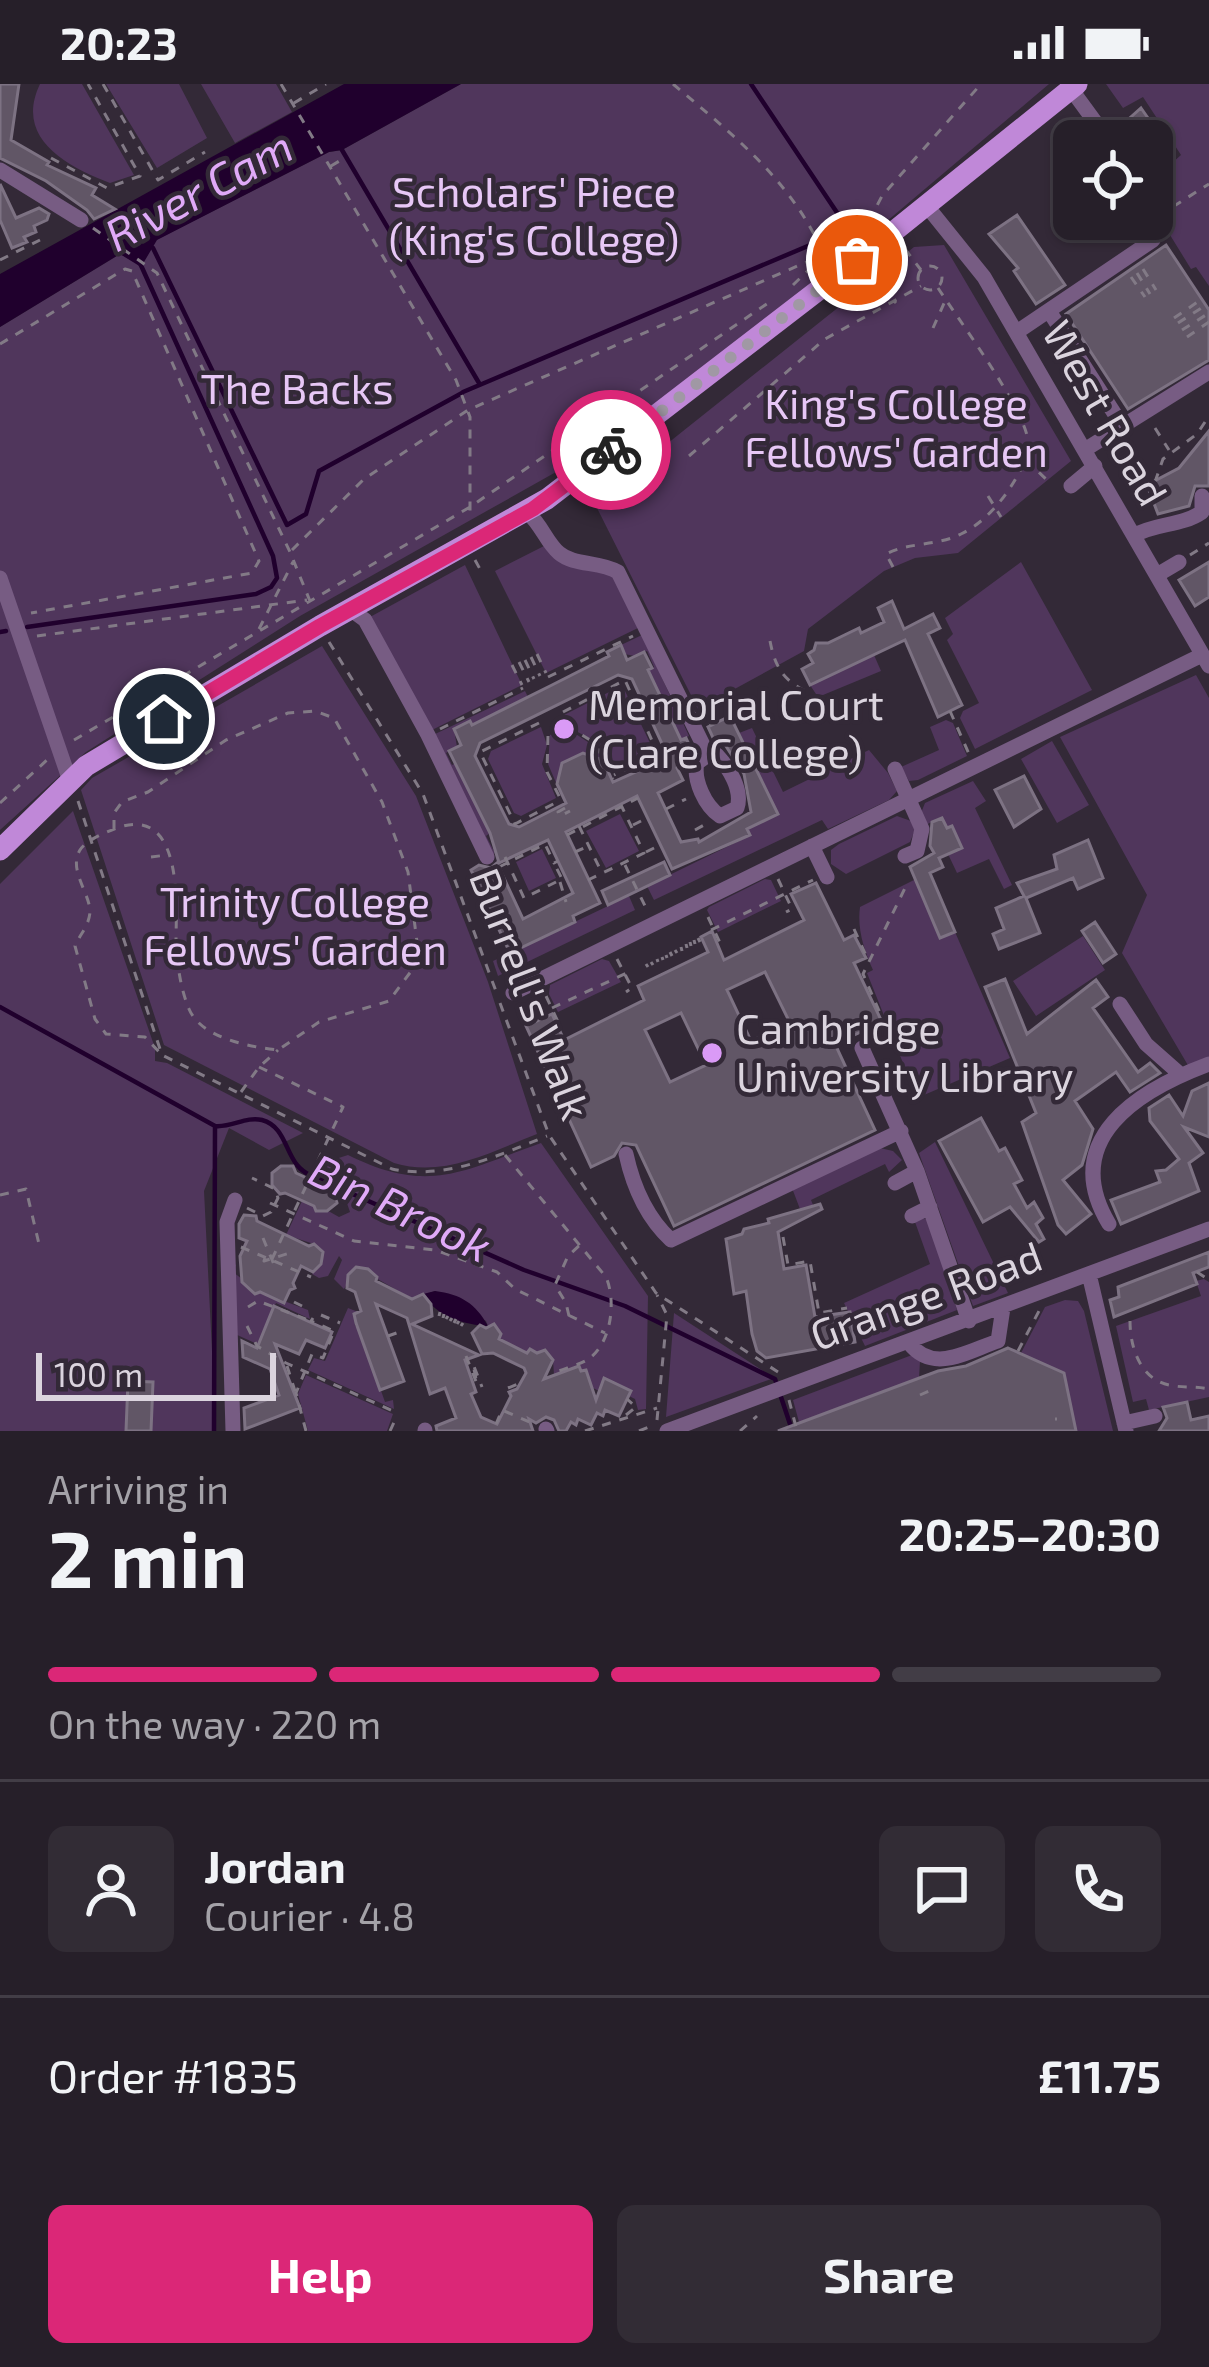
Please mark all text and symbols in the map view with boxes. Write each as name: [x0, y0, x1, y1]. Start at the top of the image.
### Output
text: 20:23: [60, 15, 178, 69]
water label: River Cam: [95, 117, 301, 261]
map controls: [1053, 120, 1173, 240]
button: locate: [1053, 120, 1173, 240]
park label: Scholars' Piece (King's College): [389, 165, 679, 263]
pin: [806, 209, 908, 311]
icon: bag: [824, 227, 890, 293]
street label: West Road: [1034, 311, 1180, 513]
park label: The Backs: [200, 362, 394, 412]
park label: King's College Fellows' Garden: [744, 377, 1048, 475]
courier: [551, 390, 671, 510]
icon: bike: [578, 417, 644, 483]
pin: [113, 668, 215, 770]
place label: Memorial Court (Clare College): [588, 678, 884, 776]
icon: home: [131, 686, 197, 752]
marker: Memorial Court (Clare College): [551, 716, 577, 742]
street label: Burrell's Walk: [461, 861, 603, 1126]
park label: Trinity College Fellows' Garden: [143, 875, 447, 973]
place label: Cambridge University Library: [736, 1002, 1074, 1100]
marker: Cambridge University Library: [699, 1040, 725, 1066]
water label: Bin Brook: [301, 1141, 500, 1272]
street label: Grange Road: [803, 1229, 1048, 1359]
scale bar: [36, 1347, 276, 1400]
text: 100 m: [54, 1354, 143, 1394]
text: Arriving in: [48, 1465, 229, 1512]
text: 20:25–20:30: [899, 1506, 1161, 1560]
text: 2 min: [48, 1510, 247, 1604]
text: On the way · 220 m: [48, 1700, 381, 1747]
button: person: [48, 1826, 174, 1952]
button: chat: [879, 1826, 1005, 1952]
button: phone: [1035, 1826, 1161, 1952]
text: Jordan: [204, 1838, 346, 1892]
text: Courier · 4.8: [204, 1892, 415, 1939]
text: Order #1835: [48, 2048, 298, 2102]
text: £11.75: [1038, 2048, 1161, 2102]
button: Help: [48, 2205, 593, 2343]
button: Share: [617, 2205, 1161, 2343]

